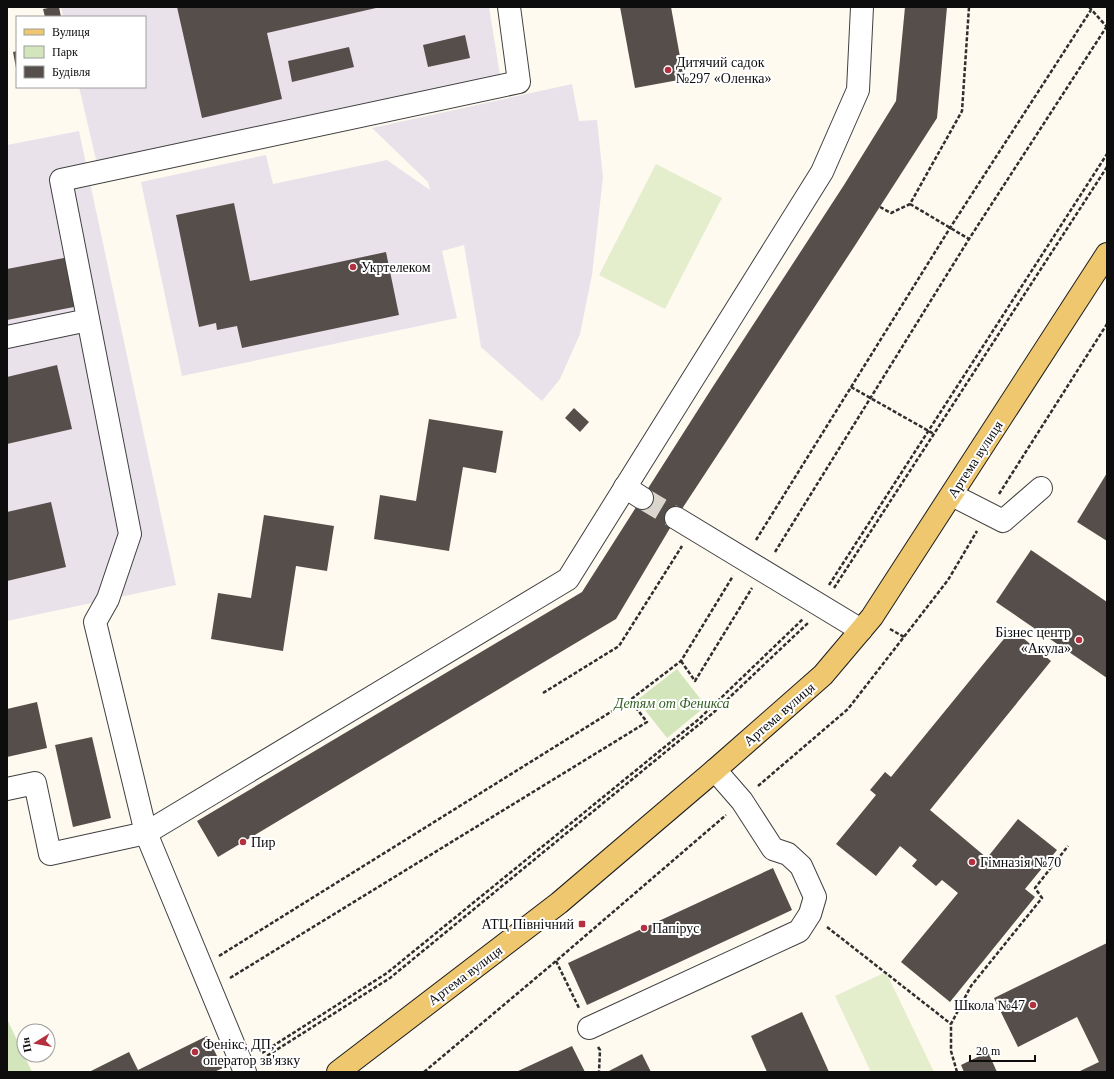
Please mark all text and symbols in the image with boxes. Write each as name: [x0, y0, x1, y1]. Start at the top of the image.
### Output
legend: [16, 16, 146, 88]
text: Вулиця: [52, 25, 90, 39]
text: Парк: [52, 45, 78, 59]
place label: Дитячий садок №297 «Оленка»: [676, 55, 771, 86]
text: Будівля: [52, 65, 91, 79]
marker: Дитячий садок №297 «Оленка»: [663, 65, 673, 75]
place label: Укртелеком: [361, 260, 431, 275]
marker: Укртелеком: [348, 262, 358, 272]
street label: Артема вулиця: [945, 418, 1006, 501]
place label: Бізнес центр «Акула»: [995, 625, 1071, 656]
marker: Бізнес центр «Акула»: [1074, 635, 1084, 645]
street label: Артема вулиця: [741, 679, 818, 749]
park label: Детям от Феникса: [612, 696, 730, 711]
place label: Пир: [251, 835, 276, 850]
marker: Пир: [238, 837, 248, 847]
place label: Гімназія №70: [980, 855, 1061, 870]
marker: Гімназія №70: [967, 857, 977, 867]
place label: АТЦ Північний: [481, 917, 574, 932]
marker: АТЦ Північний: [577, 919, 587, 929]
place label: Папірус: [652, 921, 700, 936]
marker: Папірус: [639, 923, 649, 933]
street label: Артема вулиця: [425, 942, 506, 1008]
place label: Школа №47: [954, 998, 1025, 1013]
marker: Школа №47: [1028, 1000, 1038, 1010]
north arrow: [16, 1023, 56, 1063]
text: Пн: [19, 1036, 33, 1053]
place label: Фенікс, ДП, оператор зв'язку: [203, 1037, 300, 1068]
scale bar: [970, 1037, 1035, 1063]
text: 20 m: [976, 1044, 1001, 1058]
marker: Фенікс, ДП, оператор зв'язку: [190, 1047, 200, 1057]

